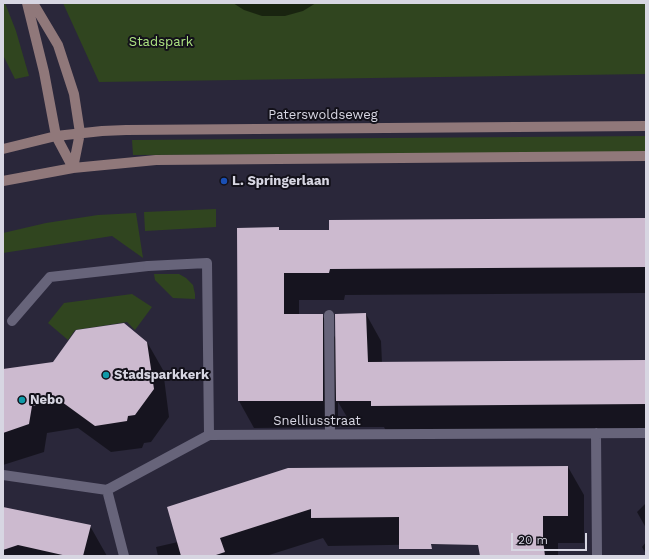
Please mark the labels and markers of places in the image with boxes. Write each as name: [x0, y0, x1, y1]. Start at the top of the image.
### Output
place label: L. Springerlaan: [232, 173, 329, 189]
marker: L. Springerlaan: [219, 176, 229, 186]
place label: Stadsparkkerk: [114, 367, 209, 383]
marker: Stadsparkkerk: [101, 370, 111, 380]
place label: Nebo: [30, 392, 63, 408]
marker: Nebo: [17, 395, 27, 405]

